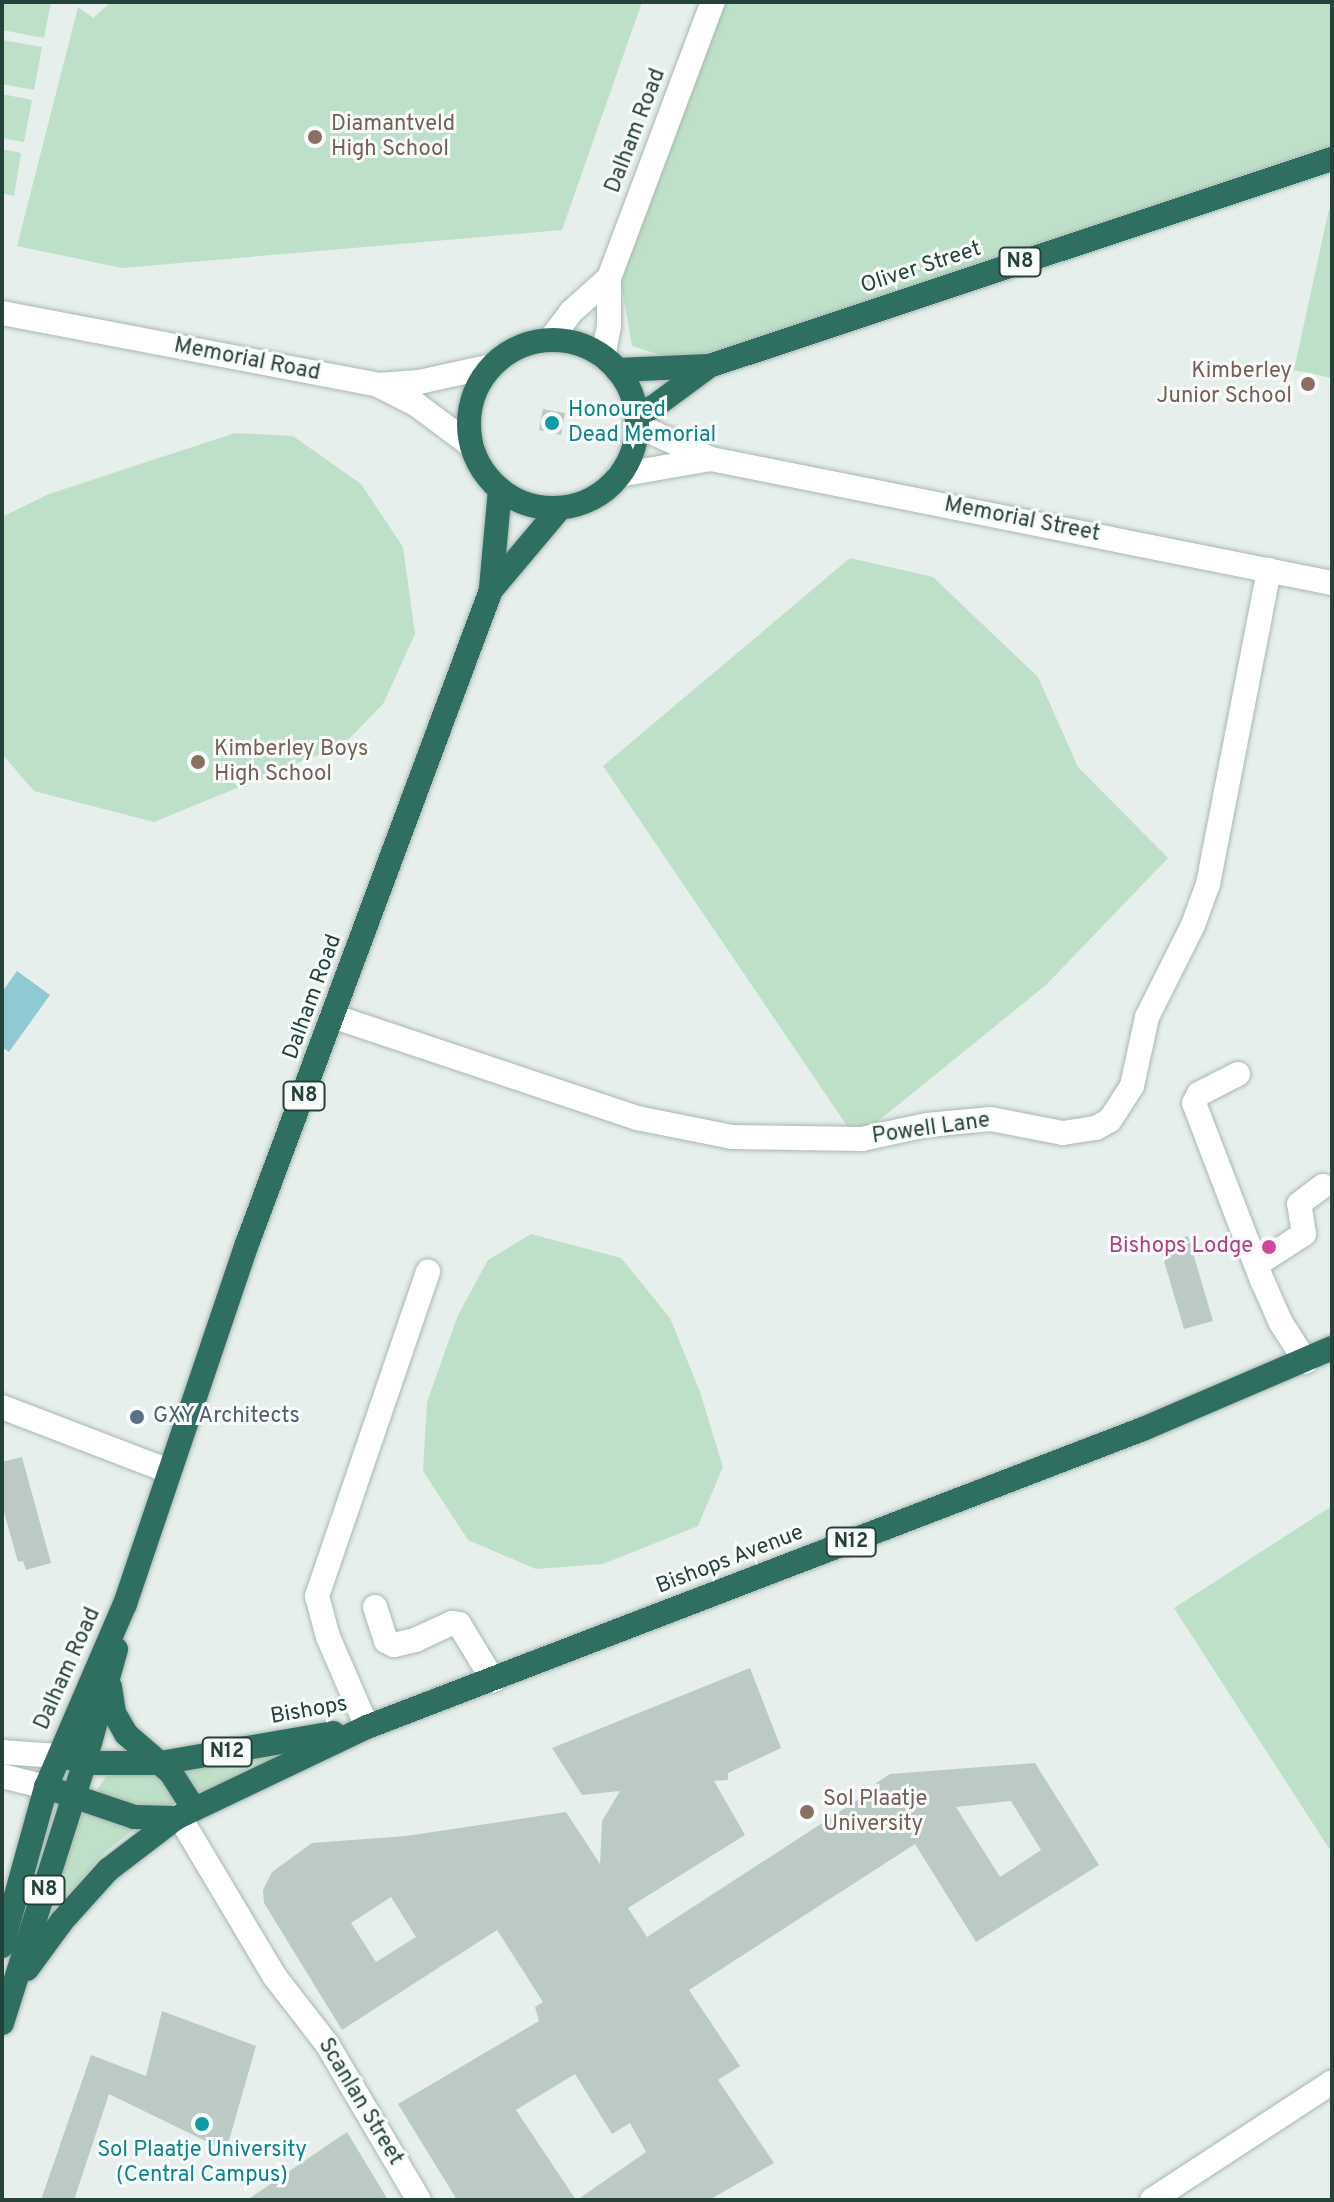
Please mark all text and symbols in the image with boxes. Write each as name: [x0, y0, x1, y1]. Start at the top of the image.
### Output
street label: Dalham Road: [600, 65, 672, 197]
place label: Diamantveld High School: [331, 111, 455, 162]
marker: Diamantveld High School: [306, 128, 324, 146]
street label: Oliver Street: [858, 236, 984, 300]
road number: N8: [998, 246, 1042, 278]
street label: Memorial Road: [172, 333, 322, 387]
place label: Kimberley Junior School: [1156, 358, 1292, 410]
marker: Kimberley Junior School: [1299, 375, 1317, 393]
place label: Honoured Dead Memorial: [568, 397, 716, 448]
marker: Honoured Dead Memorial: [543, 414, 561, 432]
street label: Memorial Street: [942, 492, 1102, 548]
place label: Kimberley Boys High School: [214, 736, 368, 788]
marker: Kimberley Boys High School: [189, 753, 207, 771]
street label: Dalham Road: [278, 931, 348, 1063]
road number: N8: [282, 1080, 326, 1112]
street label: Powell Lane: [870, 1108, 992, 1150]
place label: Bishops Lodge: [1109, 1234, 1253, 1260]
marker: Bishops Lodge: [1260, 1238, 1278, 1256]
place label: GXY Architects: [153, 1404, 301, 1430]
marker: GXY Architects: [128, 1408, 146, 1426]
street label: Bishops Avenue: [652, 1520, 808, 1600]
road number: N12: [825, 1526, 877, 1558]
street label: Dalham Road: [29, 1604, 107, 1734]
street label: Bishops: [268, 1691, 350, 1731]
road number: N12: [201, 1736, 253, 1768]
place label: Sol Plaatje University: [823, 1786, 927, 1838]
marker: Sol Plaatje University: [798, 1803, 816, 1821]
road number: N8: [22, 1874, 66, 1906]
street label: Scanlan Street: [312, 2034, 408, 2170]
marker: Sol Plaatje University (Central Campus): [193, 2115, 211, 2133]
place label: Sol Plaatje University (Central Campus): [97, 2137, 307, 2188]

